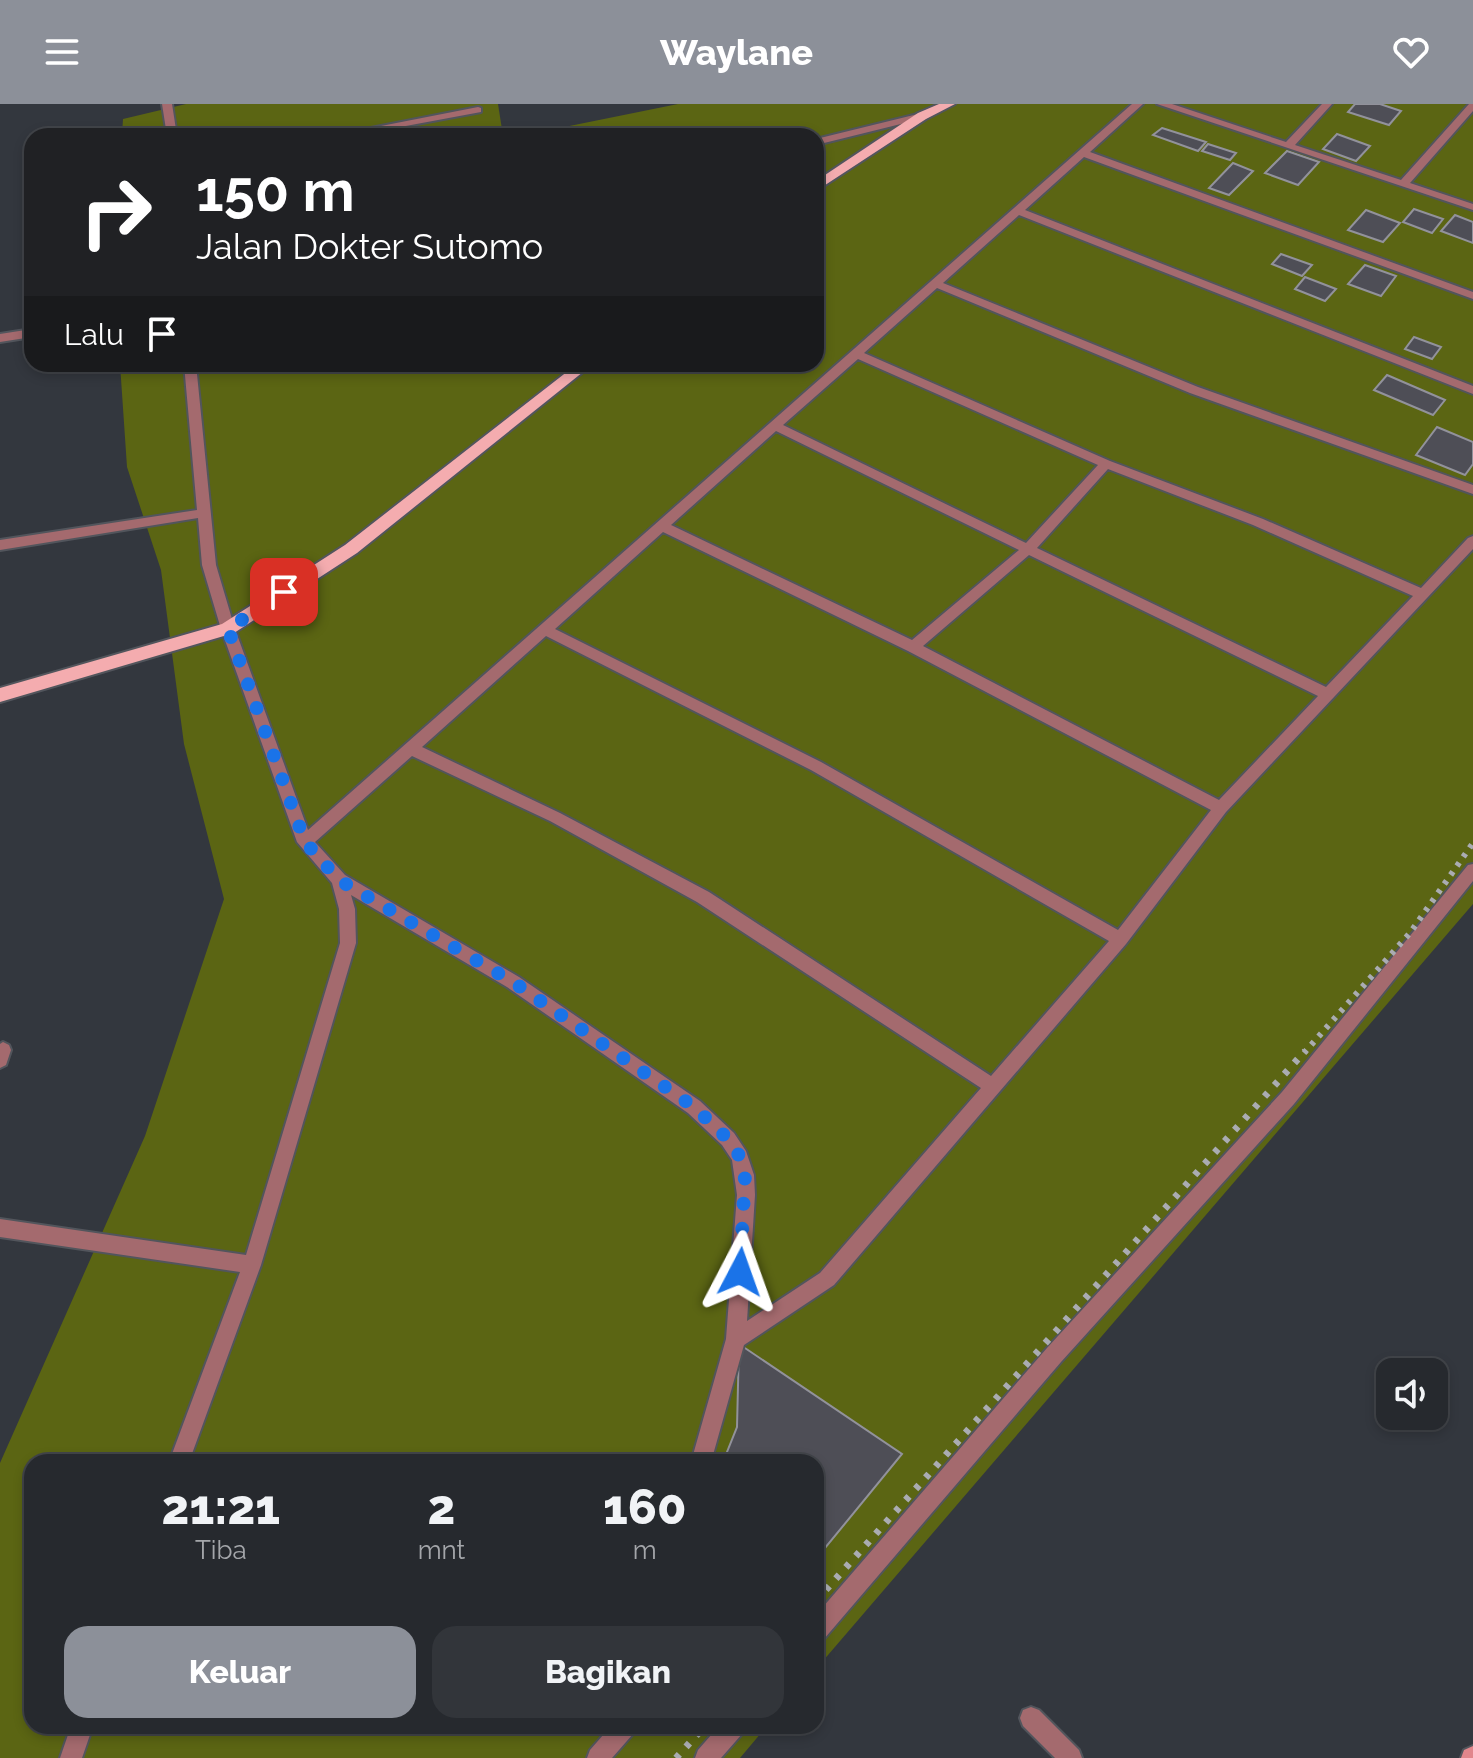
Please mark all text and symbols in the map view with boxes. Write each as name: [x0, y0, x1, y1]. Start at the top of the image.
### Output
icon: menu: [40, 30, 84, 74]
icon: heart: [1389, 30, 1433, 74]
text: Waylane: [660, 31, 813, 73]
text: 150 m: [196, 158, 355, 224]
icon: right: [64, 160, 168, 264]
text: Jalan Dokter Sutomo: [196, 225, 543, 267]
icon: arrive: [140, 312, 184, 356]
text: Lalu: [64, 317, 124, 352]
pin: [250, 558, 318, 626]
icon: arrive: [262, 570, 306, 614]
position arrow: [698, 1230, 782, 1314]
map controls: [1376, 1358, 1448, 1430]
button: sound: [1376, 1358, 1448, 1430]
text: 21:21: [162, 1479, 280, 1535]
text: 2: [428, 1479, 455, 1535]
text: 160: [603, 1479, 686, 1535]
text: Tiba: [195, 1535, 247, 1565]
text: mnt: [418, 1535, 465, 1565]
text: m: [633, 1535, 657, 1565]
button: Keluar: [64, 1626, 416, 1718]
button: Bagikan: [432, 1626, 784, 1718]

